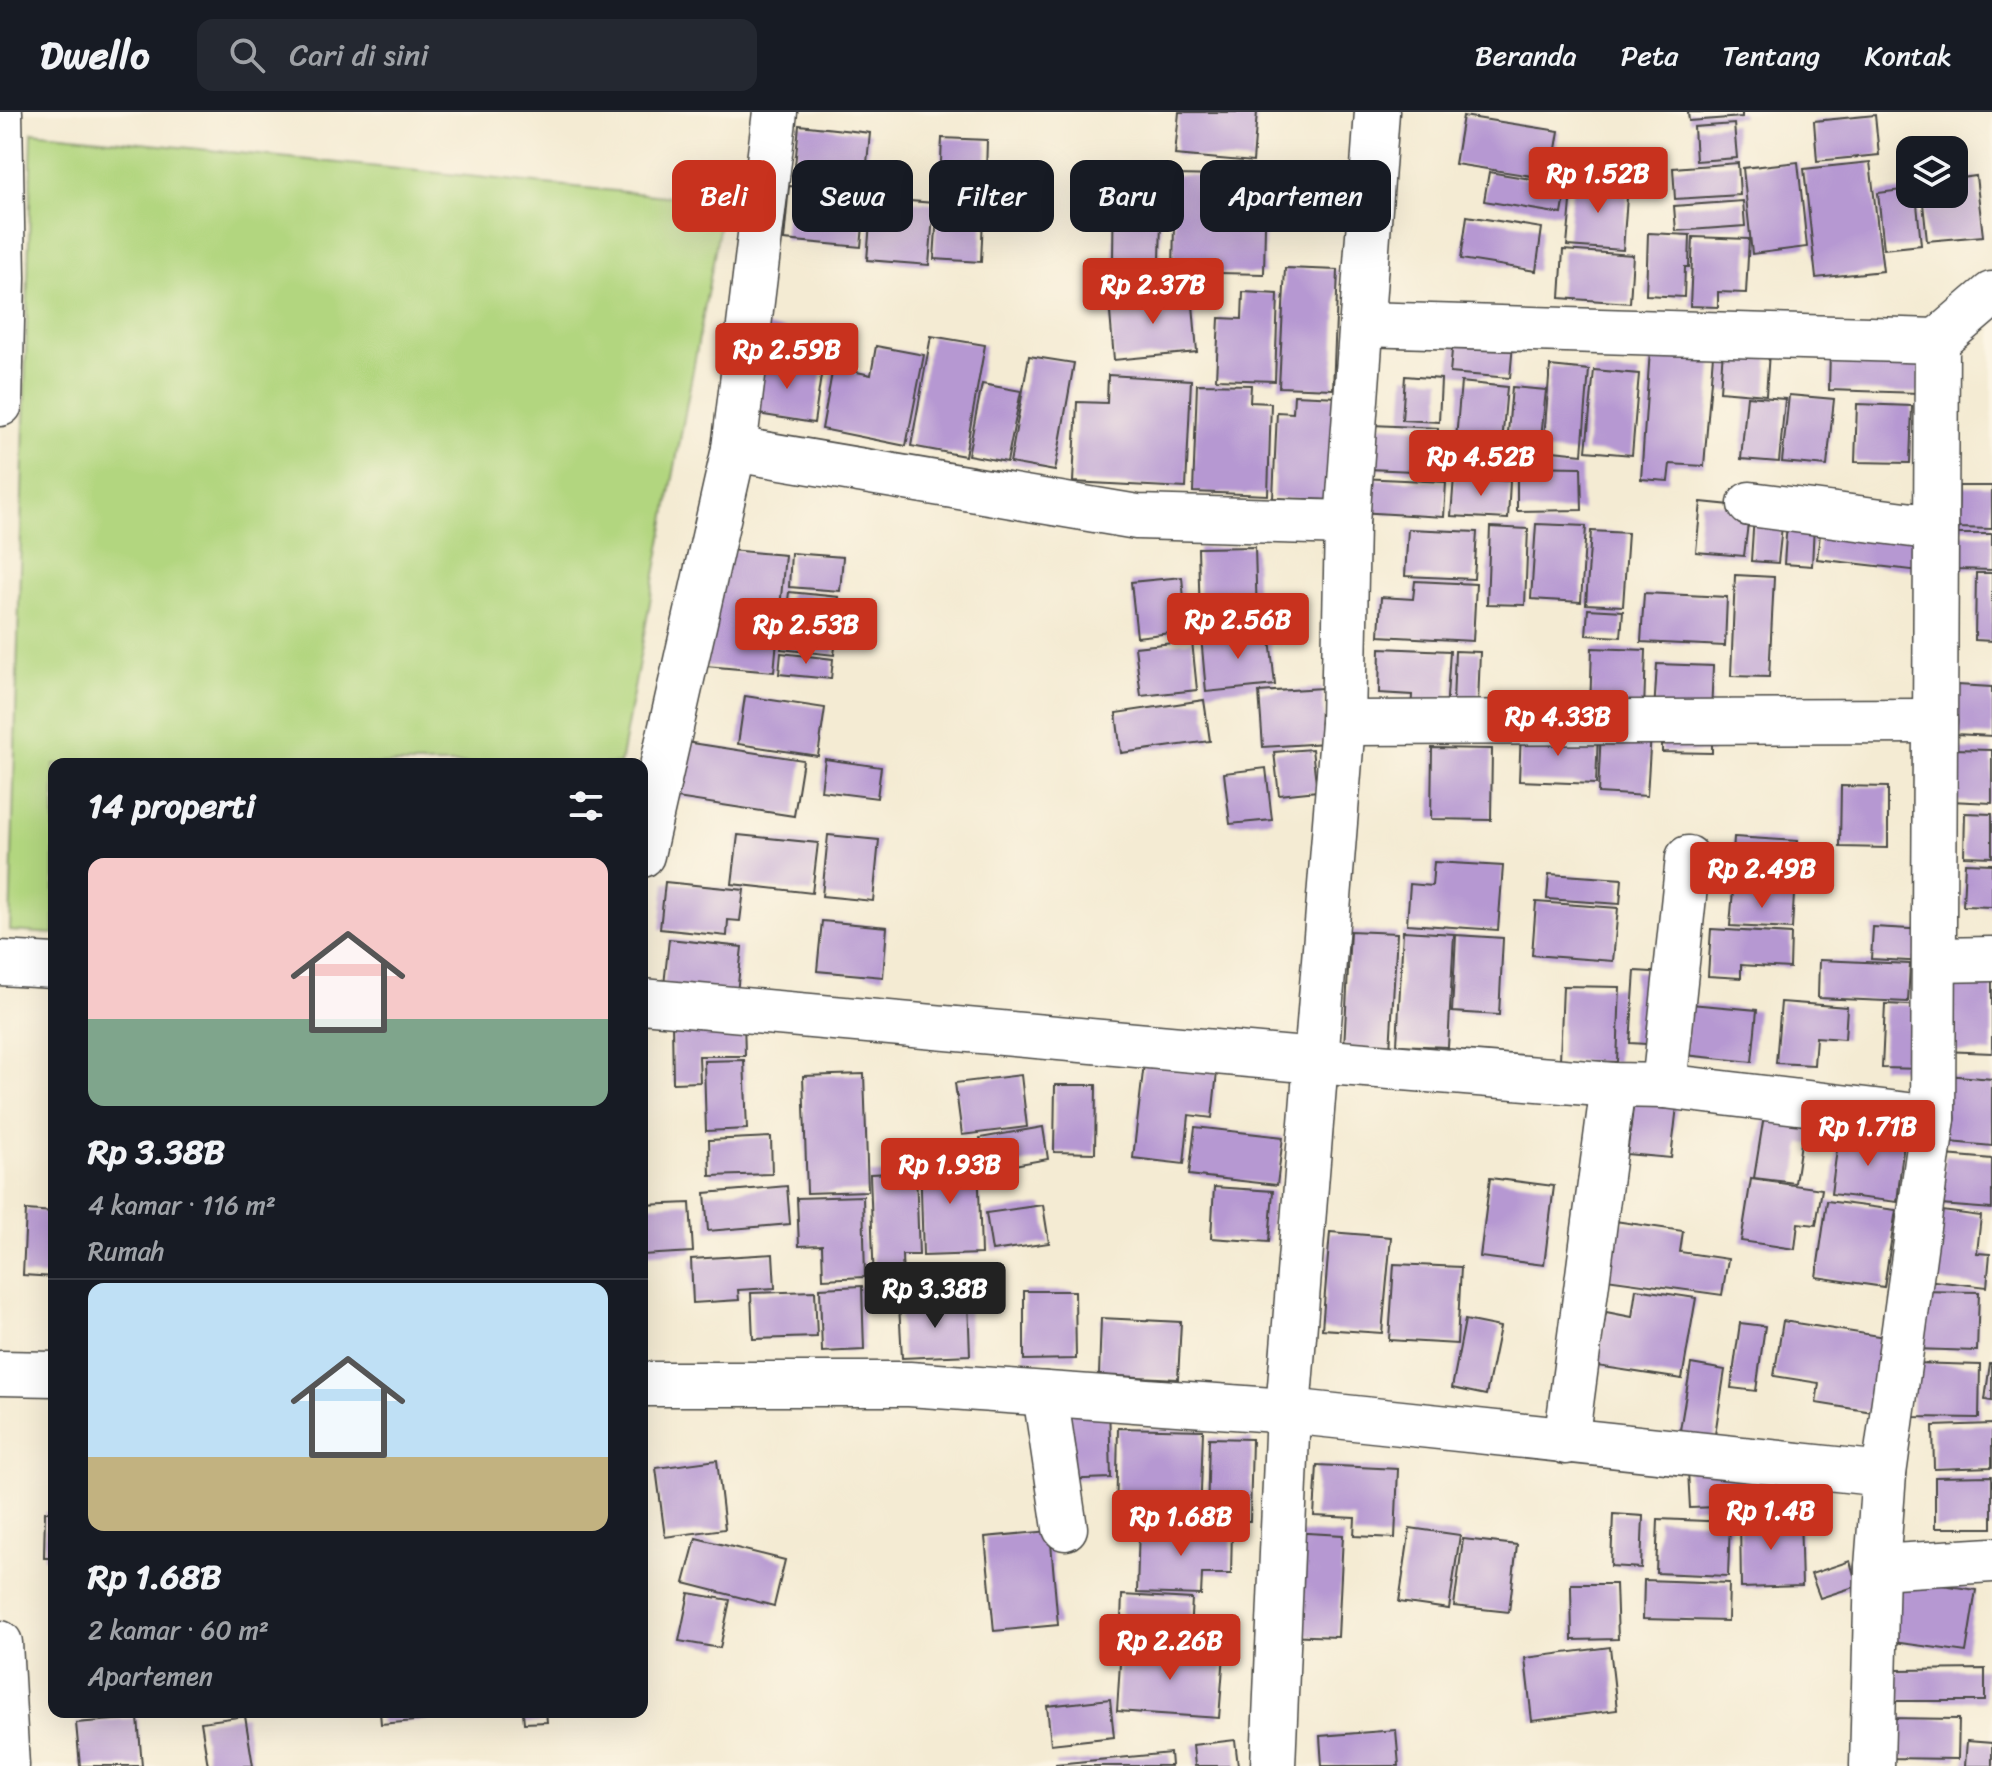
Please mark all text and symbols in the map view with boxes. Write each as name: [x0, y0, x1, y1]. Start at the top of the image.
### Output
search box: [197, 19, 757, 91]
text: Dwello: [40, 22, 149, 89]
text: Cari di sini: [289, 28, 429, 82]
text: Beranda: [1475, 31, 1577, 80]
text: Peta: [1621, 31, 1678, 80]
text: Tentang: [1722, 31, 1820, 80]
text: Kontak: [1864, 31, 1952, 80]
icon: search: [225, 33, 269, 77]
map controls: [1896, 136, 1968, 208]
button: layers: [1896, 136, 1968, 208]
pin: Rp 1.52B: [1515, 147, 1681, 215]
text: Rp 1.52B: [1547, 150, 1649, 196]
chip: Beli: [672, 160, 776, 232]
chip: Sewa: [792, 160, 913, 232]
chip: Filter: [929, 160, 1054, 232]
chip: Baru: [1070, 160, 1184, 232]
chip: Apartemen: [1200, 160, 1391, 232]
pin: Rp 2.37B: [1070, 258, 1236, 326]
text: Rp 2.37B: [1101, 261, 1205, 307]
pin: Rp 2.59B: [704, 323, 870, 391]
text: Rp 2.59B: [733, 326, 841, 372]
pin: Rp 4.52B: [1398, 430, 1564, 498]
text: Rp 4.52B: [1427, 433, 1535, 479]
pin: Rp 2.56B: [1155, 593, 1321, 661]
text: Rp 2.56B: [1185, 596, 1291, 642]
pin: Rp 2.53B: [723, 598, 889, 666]
text: Rp 2.53B: [753, 601, 859, 647]
pin: Rp 4.33B: [1475, 690, 1641, 758]
text: Rp 4.33B: [1505, 693, 1611, 739]
text: 14 properti: [88, 776, 255, 836]
icon: filters: [564, 784, 608, 828]
pin: Rp 2.49B: [1679, 842, 1845, 910]
text: Rp 2.49B: [1708, 845, 1816, 891]
icon: home: [276, 910, 420, 1054]
pin: Rp 1.71B: [1785, 1100, 1951, 1168]
text: Rp 1.71B: [1819, 1103, 1917, 1149]
text: Rp 3.38B: [88, 1122, 225, 1182]
pin: Rp 1.93B: [867, 1138, 1033, 1206]
text: Rp 1.93B: [899, 1141, 1001, 1187]
text: 4 kamar · 116 m²: [88, 1182, 276, 1228]
text: Rumah: [88, 1228, 164, 1274]
pin: Rp 3.38B: [852, 1262, 1018, 1330]
text: Rp 3.38B: [883, 1265, 987, 1311]
icon: home: [276, 1335, 420, 1479]
pin: Rp 1.4B: [1697, 1484, 1845, 1552]
text: Rp 1.4B: [1727, 1487, 1815, 1533]
pin: Rp 1.68B: [1098, 1490, 1264, 1558]
text: Rp 1.68B: [1130, 1493, 1232, 1539]
text: Rp 1.68B: [88, 1547, 222, 1607]
text: 2 kamar · 60 m²: [88, 1607, 269, 1653]
pin: Rp 2.26B: [1087, 1614, 1253, 1682]
text: Rp 2.26B: [1117, 1617, 1223, 1663]
text: Apartemen: [88, 1653, 213, 1699]

